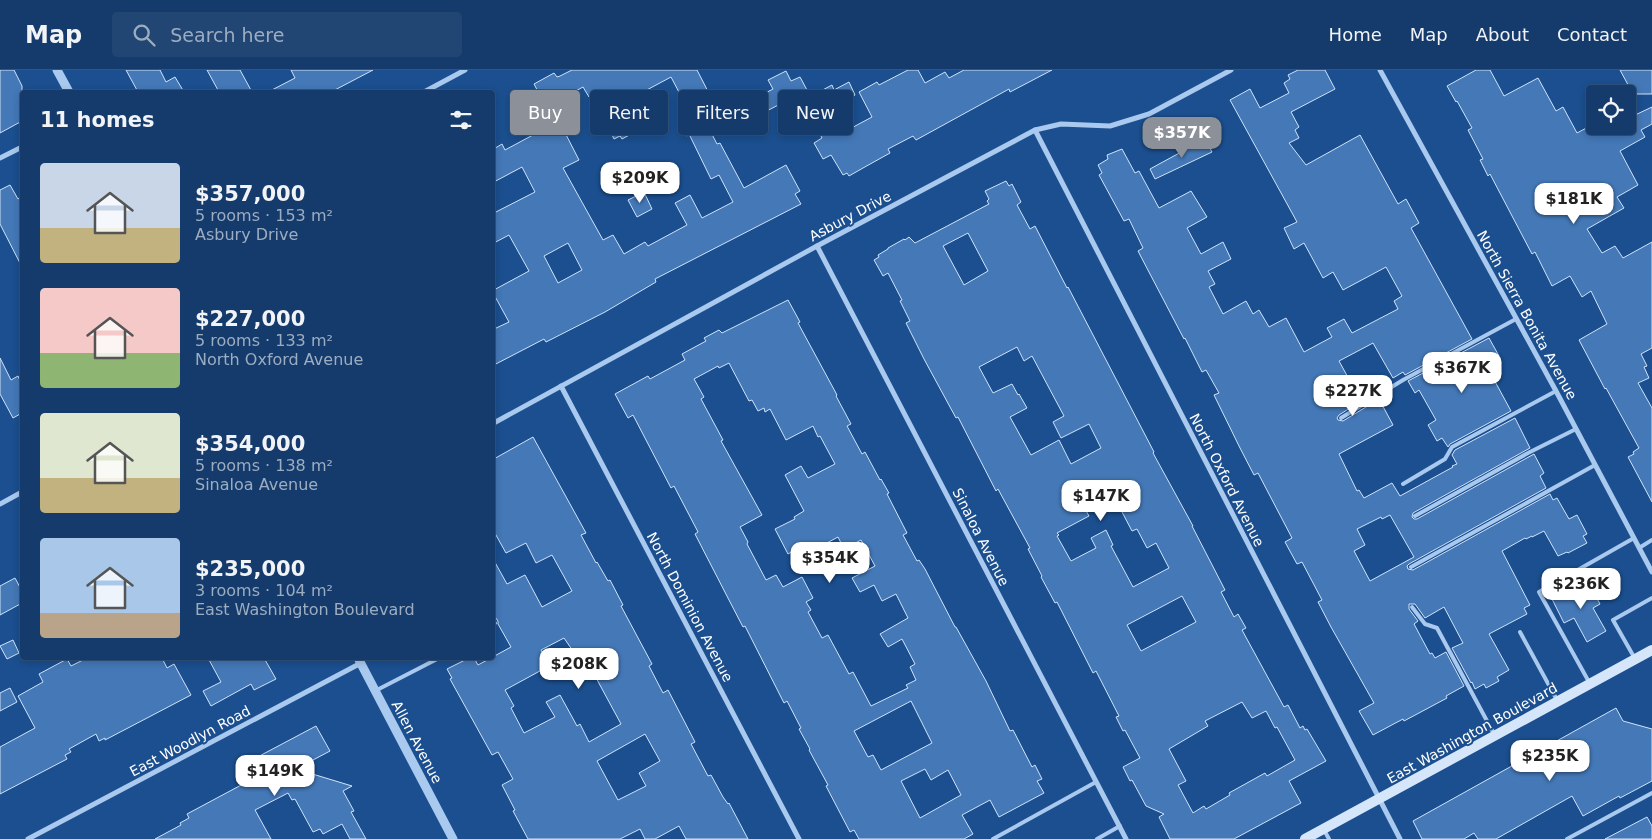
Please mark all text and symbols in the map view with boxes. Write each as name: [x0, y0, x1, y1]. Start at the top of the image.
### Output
search box: [112, 12, 462, 57]
text: Map: [25, 21, 82, 49]
icon: search: [130, 21, 158, 49]
text: Search here: [170, 24, 284, 46]
text: Home: [1329, 24, 1382, 45]
text: Map: [1410, 24, 1448, 45]
text: About: [1476, 24, 1529, 45]
text: Contact: [1557, 24, 1627, 45]
map controls: [1586, 85, 1636, 135]
button: locate: [1586, 85, 1636, 135]
chip: Buy: [510, 90, 580, 135]
chip: Rent: [590, 90, 668, 135]
chip: Filters: [678, 90, 768, 135]
chip: New: [778, 90, 853, 135]
icon: filters: [447, 106, 475, 134]
text: 11 homes: [40, 108, 155, 132]
pin: $357K: [1147, 116, 1217, 159]
text: $357K: [1154, 123, 1210, 142]
pin: $209K: [605, 162, 675, 204]
text: $209K: [612, 168, 668, 187]
text: $357,000: [195, 182, 305, 206]
pin: $181K: [1539, 182, 1609, 225]
icon: home: [80, 183, 140, 243]
street label: Asbury Drive: [806, 188, 894, 244]
text: $181K: [1546, 189, 1602, 208]
text: 5 rooms · 153 m²: [195, 206, 333, 225]
text: Asbury Drive: [195, 225, 298, 244]
street label: North Sierra Bonita Avenue: [1474, 228, 1580, 402]
text: $227,000: [195, 307, 305, 331]
icon: home: [80, 308, 140, 368]
text: 5 rooms · 133 m²: [195, 331, 333, 350]
text: North Oxford Avenue: [195, 350, 363, 369]
pin: $367K: [1427, 352, 1497, 394]
text: $367K: [1434, 358, 1490, 377]
pin: $227K: [1318, 374, 1388, 417]
text: $227K: [1325, 381, 1381, 400]
street label: North Oxford Avenue: [1186, 411, 1268, 549]
text: $354,000: [195, 432, 305, 456]
icon: home: [80, 433, 140, 493]
text: 5 rooms · 138 m²: [195, 456, 333, 475]
text: Sinaloa Avenue: [195, 475, 318, 494]
pin: $147K: [1066, 480, 1136, 522]
street label: Sinaloa Avenue: [949, 485, 1013, 589]
text: $147K: [1073, 486, 1129, 505]
street label: North Dominion Avenue: [644, 529, 736, 685]
pin: $354K: [795, 542, 865, 584]
text: $354K: [802, 548, 858, 567]
text: $235,000: [195, 557, 305, 581]
icon: home: [80, 558, 140, 618]
pin: $236K: [1546, 568, 1616, 610]
text: $236K: [1553, 574, 1609, 593]
text: 3 rooms · 104 m²: [195, 581, 333, 600]
text: East Washington Boulevard: [195, 600, 415, 619]
pin: $208K: [544, 648, 614, 690]
text: $208K: [551, 654, 607, 673]
street label: East Washington Boulevard: [1384, 679, 1560, 787]
street label: Allen Avenue: [389, 698, 445, 786]
street label: East Woodlyn Road: [127, 702, 253, 780]
pin: $235K: [1515, 740, 1585, 782]
text: $235K: [1522, 746, 1578, 765]
pin: $149K: [240, 754, 310, 797]
text: $149K: [247, 761, 303, 780]

